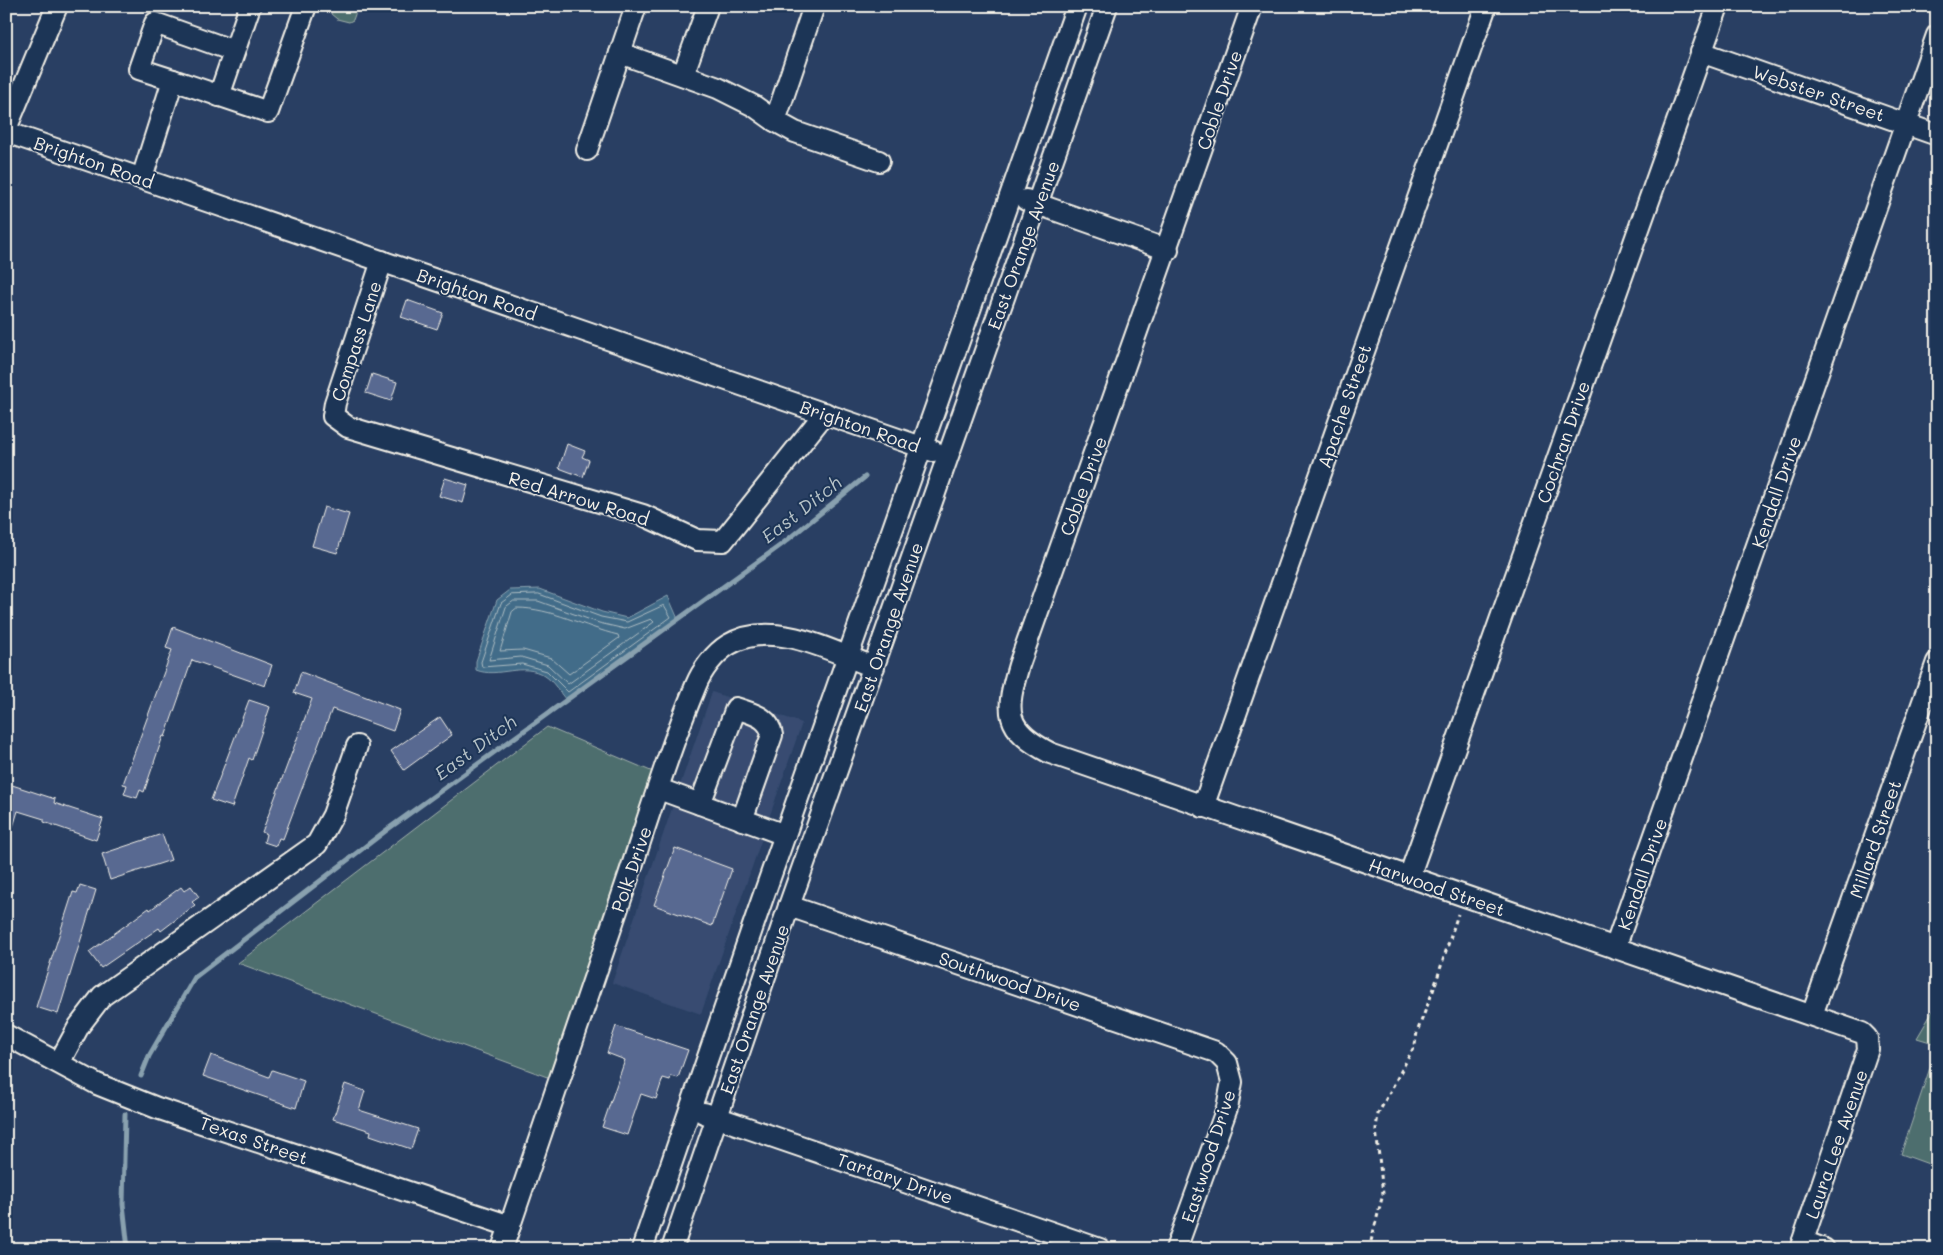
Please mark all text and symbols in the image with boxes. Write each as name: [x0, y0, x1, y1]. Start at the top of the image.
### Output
street label: Coble Drive: [1191, 47, 1247, 153]
street label: Webster Street: [1750, 59, 1888, 127]
street label: Brighton Road: [31, 130, 157, 194]
street label: East Orange Avenue: [981, 157, 1065, 333]
street label: Brighton Road: [414, 262, 540, 326]
street label: Compass Lane: [325, 278, 387, 404]
street label: Apache Street: [1312, 341, 1376, 471]
street label: Cochran Drive: [1531, 378, 1595, 506]
street label: Brighton Road: [797, 394, 923, 458]
street label: Coble Drive: [1054, 433, 1112, 539]
street label: Kendall Drive: [1746, 433, 1806, 551]
street label: Red Arrow Road: [506, 465, 652, 531]
water label: East Ditch: [756, 470, 846, 548]
street label: East Orange Avenue: [848, 539, 928, 715]
water label: East Ditch: [429, 709, 521, 785]
street label: Millard Street: [1844, 777, 1906, 901]
street label: Kendall Drive: [1612, 815, 1672, 933]
street label: Polk Drive: [605, 823, 657, 915]
street label: Harwood Street: [1366, 852, 1508, 922]
street label: East Orange Avenue: [714, 921, 794, 1097]
street label: Southwood Drive: [936, 945, 1084, 1017]
street label: Laura Lee Avenue: [1799, 1066, 1873, 1222]
street label: Eastwood Drive: [1175, 1087, 1241, 1225]
street label: Texas Street: [197, 1110, 311, 1170]
street label: Tartary Drive: [834, 1147, 956, 1209]

